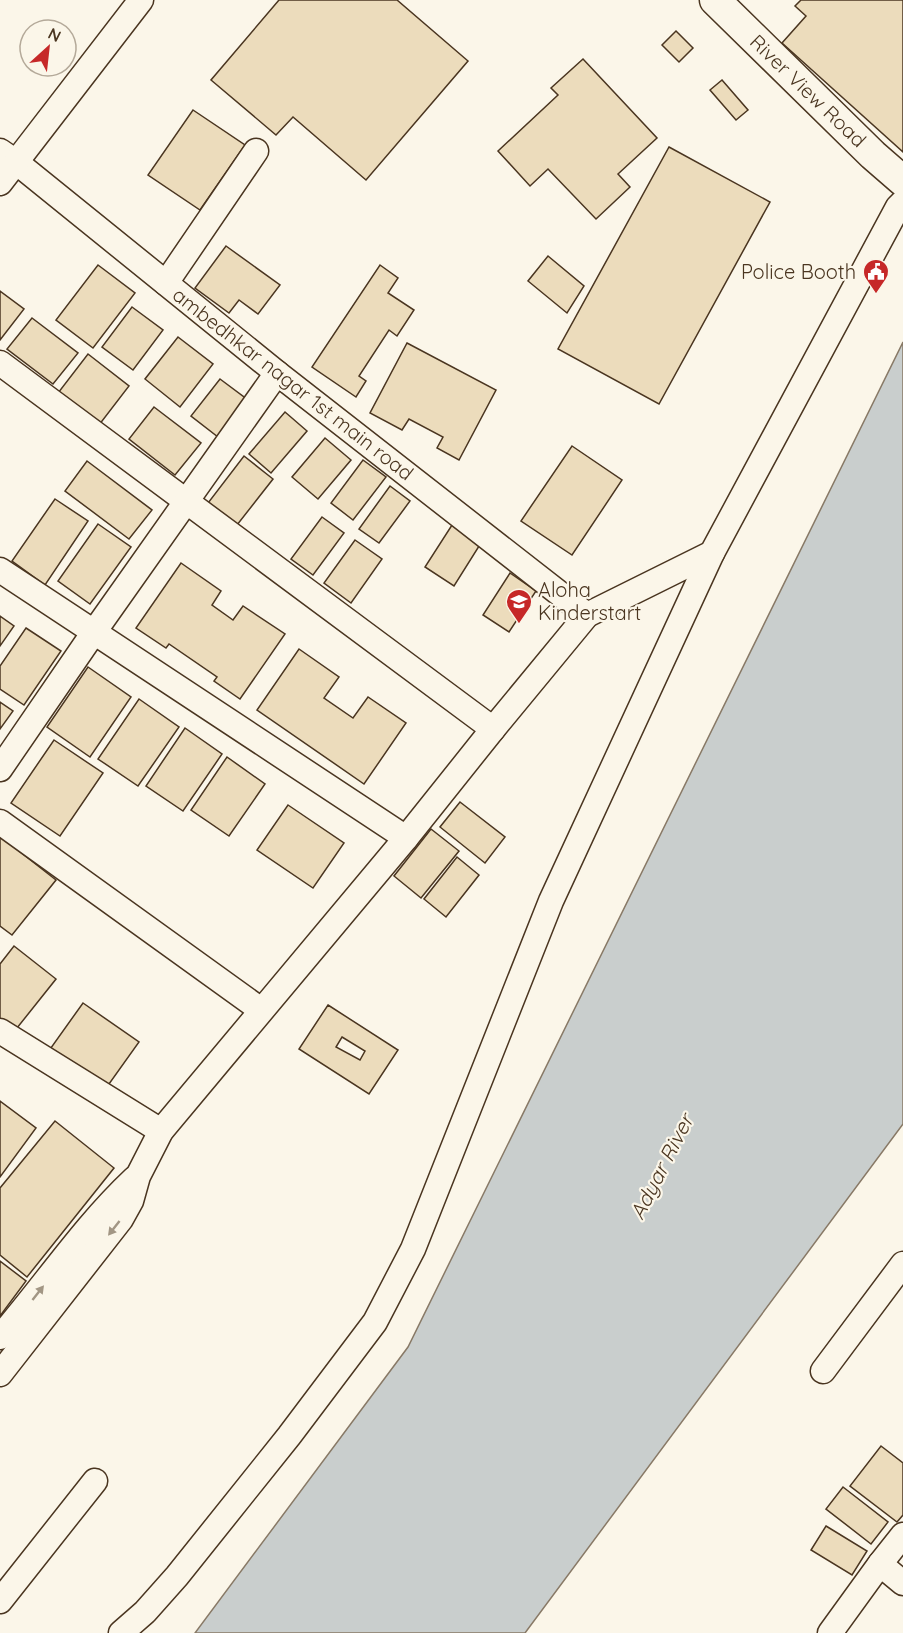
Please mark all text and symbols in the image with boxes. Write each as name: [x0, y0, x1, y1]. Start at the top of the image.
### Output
north arrow: [18, 18, 78, 78]
text: N: [45, 23, 65, 46]
street label: River View Road: [745, 29, 872, 152]
public building icon: Police Booth: [861, 257, 891, 295]
place label: Police Booth: [741, 259, 856, 284]
street label: ambedhkar nagar 1st main road: [168, 282, 419, 485]
place label: Aloha Kinderstart: [538, 577, 641, 625]
school or university icon: Aloha Kinderstart: [504, 587, 534, 625]
water label: Adyar River: [624, 1107, 700, 1223]
one-way arrow: [108, 1220, 121, 1236]
one-way arrow: [31, 1285, 43, 1300]

